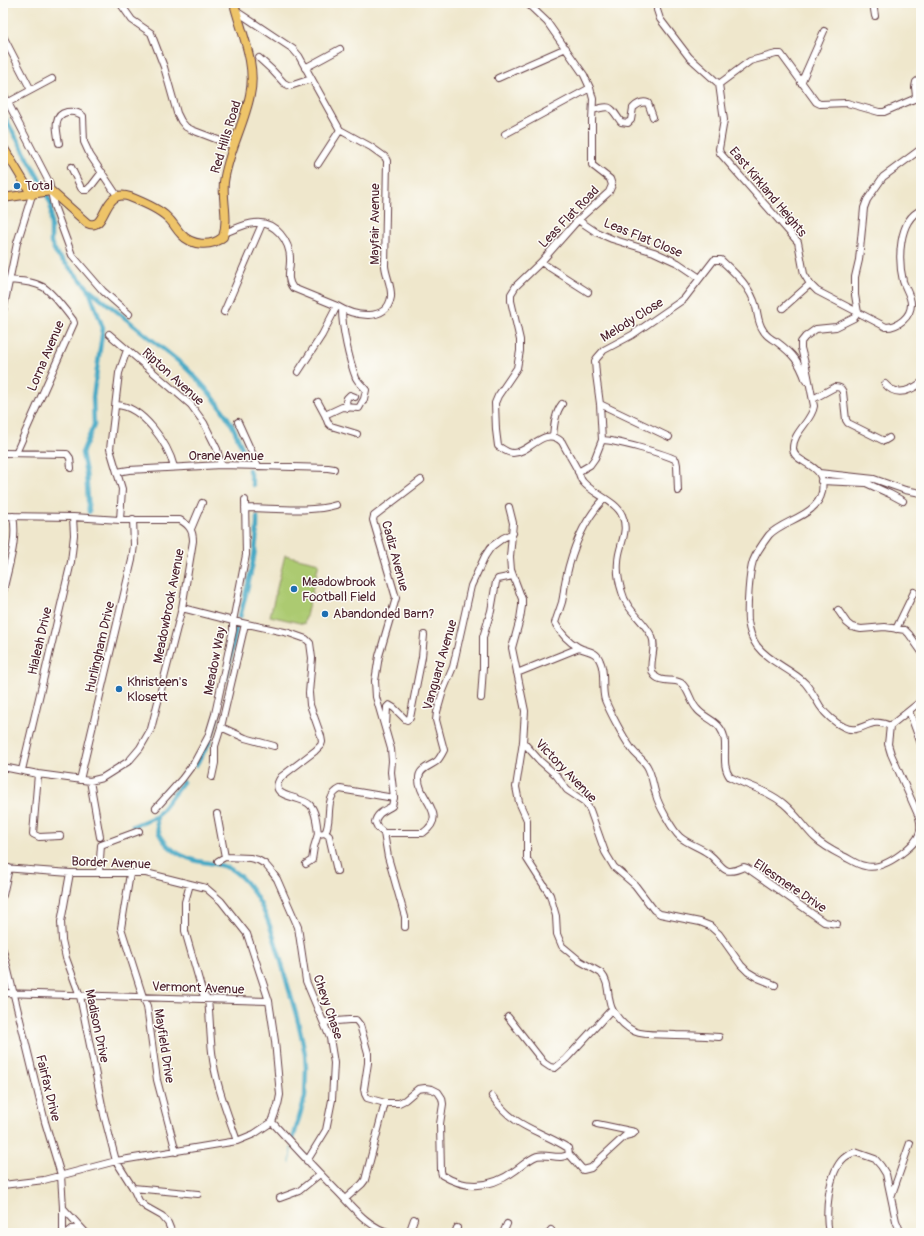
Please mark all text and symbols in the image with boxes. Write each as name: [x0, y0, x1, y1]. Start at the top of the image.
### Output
street label: Red Hills Road: [207, 99, 245, 175]
street label: East Kirkland Heights: [726, 144, 810, 240]
place label: Total: [25, 178, 53, 194]
marker: Total: [12, 181, 22, 191]
street label: Mayfair Avenue: [367, 183, 383, 265]
street label: Leas Flat Road: [535, 183, 603, 251]
street label: Leas Flat Close: [601, 215, 685, 261]
street label: Melody Close: [598, 294, 667, 346]
street label: Lorna Avenue: [24, 318, 68, 394]
street label: Ripton Avenue: [139, 345, 208, 410]
street label: Orane Avenue: [188, 448, 264, 464]
street label: Cadiz Avenue: [378, 519, 412, 594]
street label: Meadowbrook Avenue: [150, 547, 188, 665]
place label: Meadowbrook Football Field: [302, 574, 376, 605]
marker: Meadowbrook Football Field: [289, 584, 299, 594]
street label: Hurlingham Drive: [82, 599, 118, 694]
street label: Hialeah Drive: [24, 605, 56, 676]
place label: Abandonded Barn?: [333, 606, 434, 622]
marker: Abandonded Barn?: [320, 609, 330, 619]
street label: Vanguard Avenue: [419, 617, 461, 712]
street label: Meadow Way: [201, 625, 230, 696]
place label: Khristeen's Klosett: [127, 674, 187, 705]
marker: Khristeen's Klosett: [114, 684, 124, 694]
street label: Victory Avenue: [532, 736, 601, 806]
street label: Border Avenue: [71, 854, 151, 872]
street label: Ellesmere Drive: [750, 856, 830, 917]
street label: Chevy Chase: [310, 973, 347, 1042]
street label: Vermont Avenue: [152, 978, 245, 998]
street label: Madison Drive: [81, 988, 113, 1065]
street label: Mayfield Drive: [150, 1008, 178, 1085]
street label: Fairfax Drive: [32, 1053, 64, 1123]

